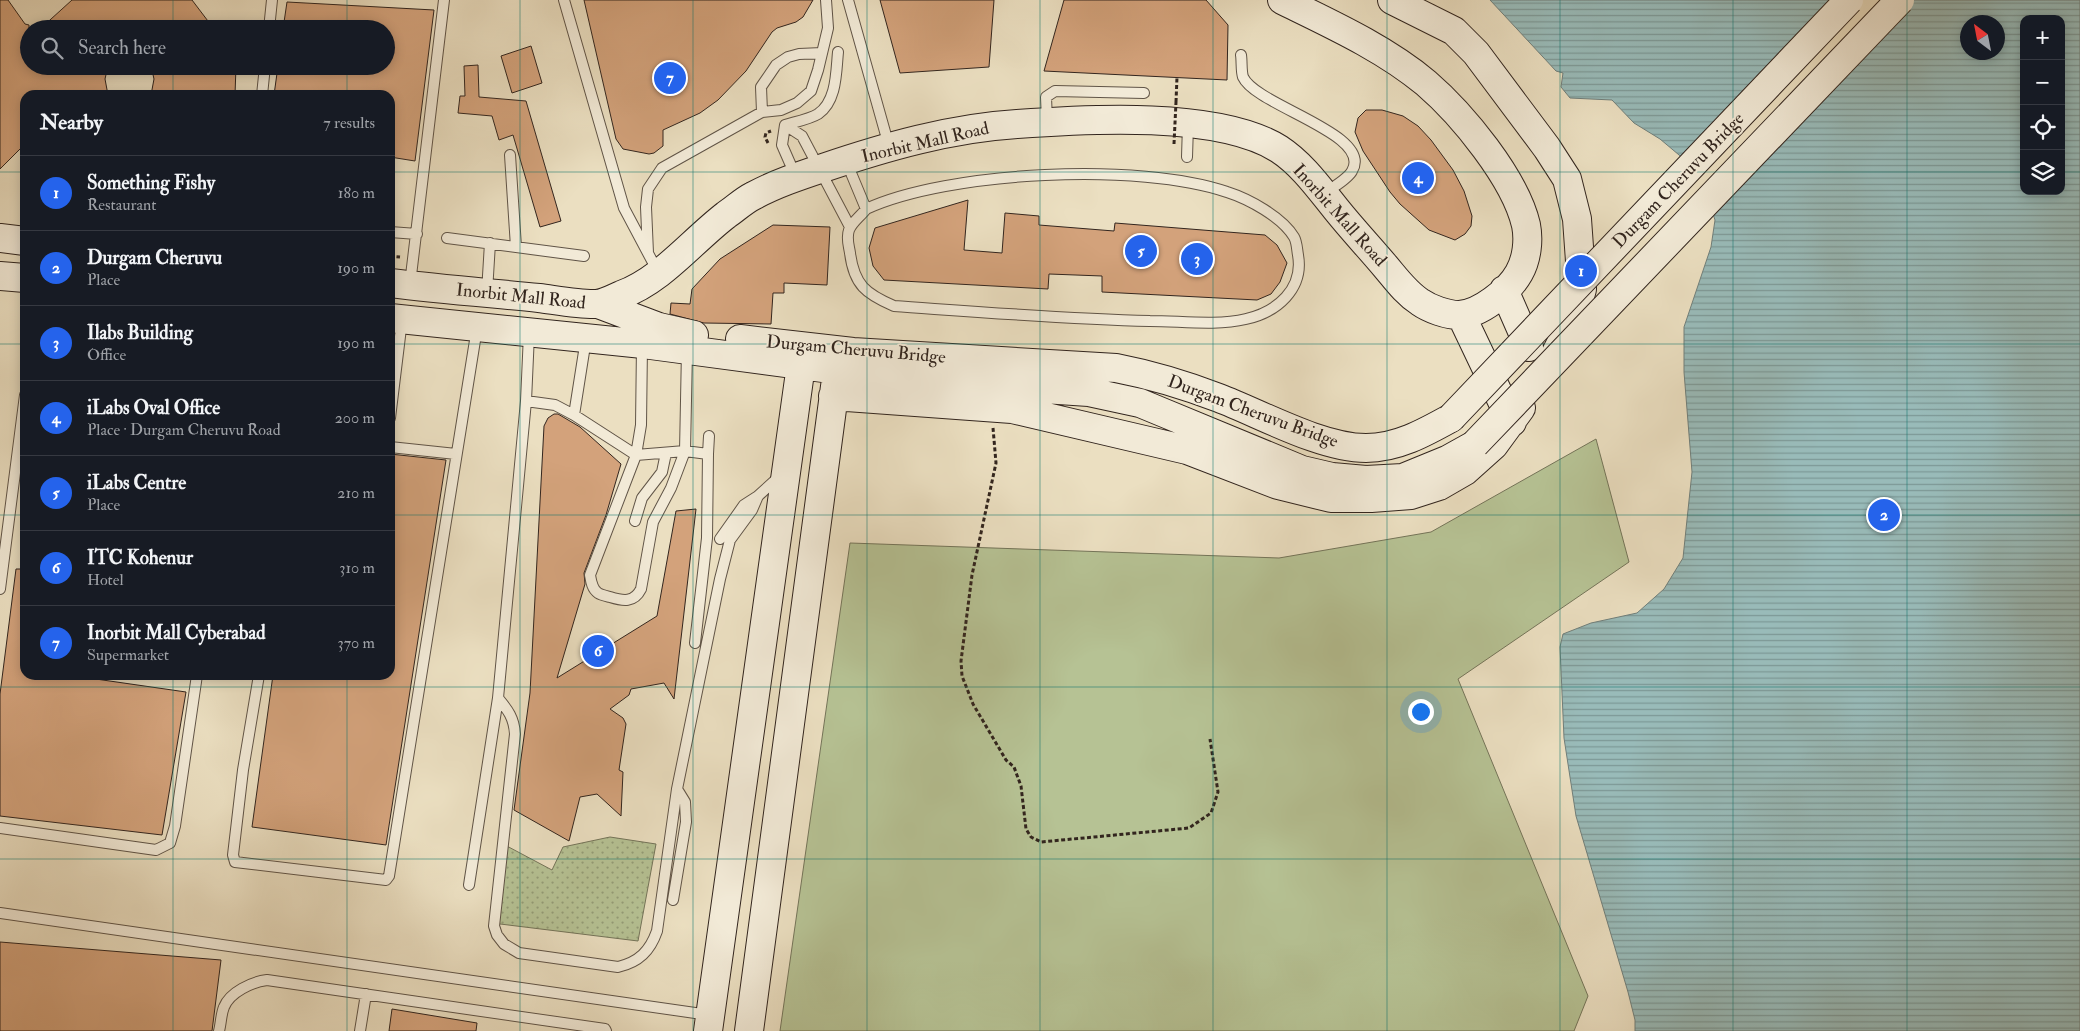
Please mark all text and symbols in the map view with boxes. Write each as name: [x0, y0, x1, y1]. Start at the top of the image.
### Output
north arrow: [1960, 15, 2005, 60]
map controls: [2020, 15, 2065, 195]
button: +: [2020, 15, 2065, 60]
search box: [20, 20, 395, 75]
icon: search: [38, 34, 66, 62]
text: Search here: [78, 36, 166, 60]
pin: 7: [654, 59, 686, 97]
button: −: [2020, 60, 2065, 105]
button: locate: [2020, 105, 2065, 150]
street label: Durgam Cheruvu Bridge: [1608, 107, 1749, 253]
text: Nearby: [40, 109, 103, 136]
text: 7 results: [323, 113, 375, 133]
street label: Inorbit Mall Road: [859, 117, 991, 168]
button: layers: [2020, 150, 2065, 195]
street label: Inorbit Mall Road: [1287, 159, 1392, 272]
pin: 4: [1402, 159, 1434, 197]
text: Something Fishy: [87, 171, 215, 195]
text: 1: [53, 183, 59, 203]
text: 180 m: [338, 183, 375, 203]
text: Restaurant: [87, 195, 156, 215]
pin: 5: [1125, 232, 1157, 270]
pin: 3: [1181, 240, 1213, 278]
text: Durgam Cheruvu: [87, 246, 222, 270]
pin: 1: [1565, 252, 1597, 290]
text: 2: [52, 258, 60, 278]
text: 190 m: [337, 258, 375, 278]
text: Place: [87, 270, 120, 290]
street label: Inorbit Mall Road: [455, 278, 587, 315]
text: Ilabs Building: [87, 321, 193, 345]
street label: Durgam Cheruvu Bridge: [765, 330, 947, 369]
text: 3: [53, 333, 59, 353]
text: 190 m: [337, 333, 375, 353]
text: Office: [87, 345, 126, 365]
street label: Durgam Cheruvu Bridge: [1164, 370, 1342, 453]
text: iLabs Oval Office: [87, 396, 220, 420]
text: 4: [52, 408, 60, 428]
text: 200 m: [335, 408, 375, 428]
text: Place · Durgam Cheruvu Road: [87, 420, 281, 440]
text: iLabs Centre: [87, 471, 186, 495]
text: 5: [52, 483, 60, 503]
text: 210 m: [337, 483, 375, 503]
text: Place: [87, 495, 120, 515]
pin: 2: [1868, 496, 1900, 534]
text: ITC Kohenur: [87, 546, 193, 570]
text: 6: [52, 558, 60, 578]
text: 310 m: [339, 558, 375, 578]
text: Hotel: [87, 570, 124, 590]
text: Inorbit Mall Cyberabad: [87, 621, 266, 645]
pin: 6: [582, 632, 614, 670]
text: 7: [52, 633, 60, 653]
text: 370 m: [338, 633, 375, 653]
text: Supermarket: [87, 645, 169, 665]
your location: [1408, 699, 1434, 725]

